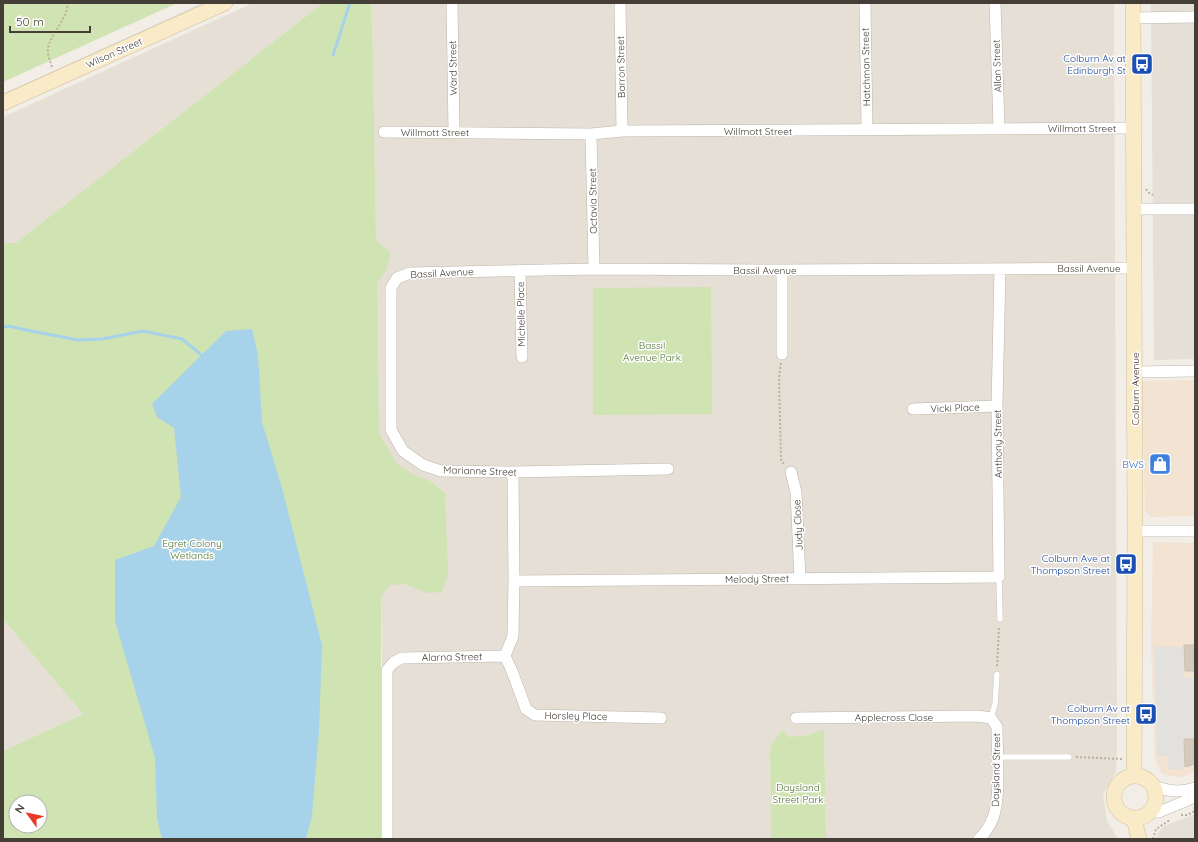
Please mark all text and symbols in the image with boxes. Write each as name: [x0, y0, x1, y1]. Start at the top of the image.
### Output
scale bar: [10, 8, 90, 34]
text: 50 m: [16, 14, 44, 29]
street label: Hatchman Street: [859, 27, 873, 106]
street label: Wilson Street: [84, 34, 145, 71]
street label: Barron Street: [614, 35, 628, 98]
street label: Allan Street: [990, 39, 1004, 93]
street label: Ward Street: [446, 40, 460, 96]
bus stop icon: Colburn Av at Edinburgh St: [1129, 51, 1155, 77]
place label: Colburn Av at Edinburgh St: [1063, 52, 1127, 77]
street label: Willmott Street: [1048, 122, 1117, 135]
street label: Willmott Street: [724, 125, 793, 138]
street label: Willmott Street: [401, 126, 470, 139]
street label: Octavia Street: [586, 167, 600, 234]
street label: Bassil Avenue: [1057, 262, 1121, 275]
street label: Bassil Avenue: [733, 264, 797, 277]
street label: Bassil Avenue: [410, 265, 474, 281]
street label: Michelle Place: [514, 281, 528, 347]
park label: Bassil Avenue Park: [623, 339, 681, 364]
street label: Colburn Avenue: [1129, 352, 1142, 426]
street label: Vicki Place: [930, 401, 980, 415]
street label: Anthony Street: [991, 409, 1005, 479]
shop icon: BWS: [1147, 451, 1173, 477]
place label: BWS: [1122, 458, 1144, 471]
street label: Marianne Street: [443, 463, 518, 479]
street label: Judy Close: [790, 499, 806, 551]
park label: Egret Colony Wetlands: [162, 537, 222, 562]
bus stop icon: Colburn Ave at Thompson Street: [1113, 551, 1139, 577]
place label: Colburn Ave at Thompson Street: [1030, 552, 1111, 577]
street label: Melody Street: [725, 572, 790, 586]
street label: Alarna Street: [422, 650, 483, 664]
bus stop icon: Colburn Av at Thompson Street: [1133, 701, 1159, 727]
place label: Colburn Av at Thompson Street: [1050, 702, 1131, 727]
street label: Horsley Place: [544, 709, 608, 723]
street label: Applecross Close: [855, 711, 934, 724]
street label: Daysland Street: [989, 732, 1003, 807]
park label: Daysland Street Park: [772, 781, 824, 806]
north arrow: [8, 794, 48, 834]
text: N: [12, 801, 28, 816]

